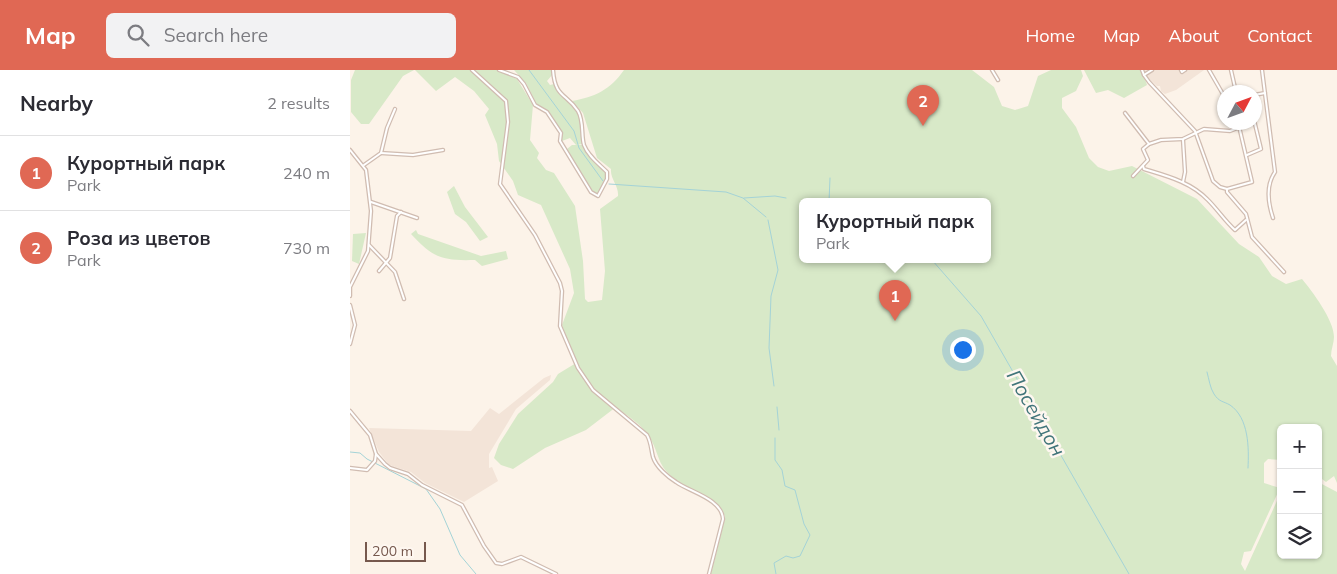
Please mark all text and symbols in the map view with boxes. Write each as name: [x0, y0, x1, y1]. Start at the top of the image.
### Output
search box: [106, 13, 456, 58]
text: Map: [25, 20, 76, 50]
icon: search: [124, 21, 152, 49]
text: Search here: [164, 23, 268, 47]
text: Home: [1025, 24, 1075, 47]
text: Map: [1103, 24, 1140, 47]
text: About: [1168, 24, 1219, 47]
text: Contact: [1247, 24, 1312, 47]
pin: 2: [907, 85, 939, 126]
north arrow: [1217, 85, 1262, 130]
text: Nearby: [20, 90, 93, 116]
text: 2 results: [267, 93, 330, 113]
text: Курортный парк: [67, 151, 225, 175]
text: 1: [31, 163, 41, 183]
text: 240 m: [283, 163, 330, 183]
text: Park: [67, 175, 101, 195]
popup: [799, 198, 991, 263]
text: Курортный парк: [816, 209, 974, 233]
text: Роза из цветов: [67, 226, 210, 250]
text: Park: [816, 233, 850, 253]
text: 2: [31, 238, 41, 258]
text: 730 m: [283, 238, 330, 258]
text: Park: [67, 250, 101, 270]
pin: 1: [879, 280, 911, 321]
your location: [950, 337, 976, 363]
water label: Посейдон: [1002, 365, 1071, 460]
map controls: [1277, 424, 1322, 559]
button: +: [1277, 424, 1322, 469]
button: −: [1277, 469, 1322, 514]
button: layers: [1277, 514, 1322, 559]
scale bar: [365, 539, 426, 562]
text: 200 m: [372, 542, 413, 560]

